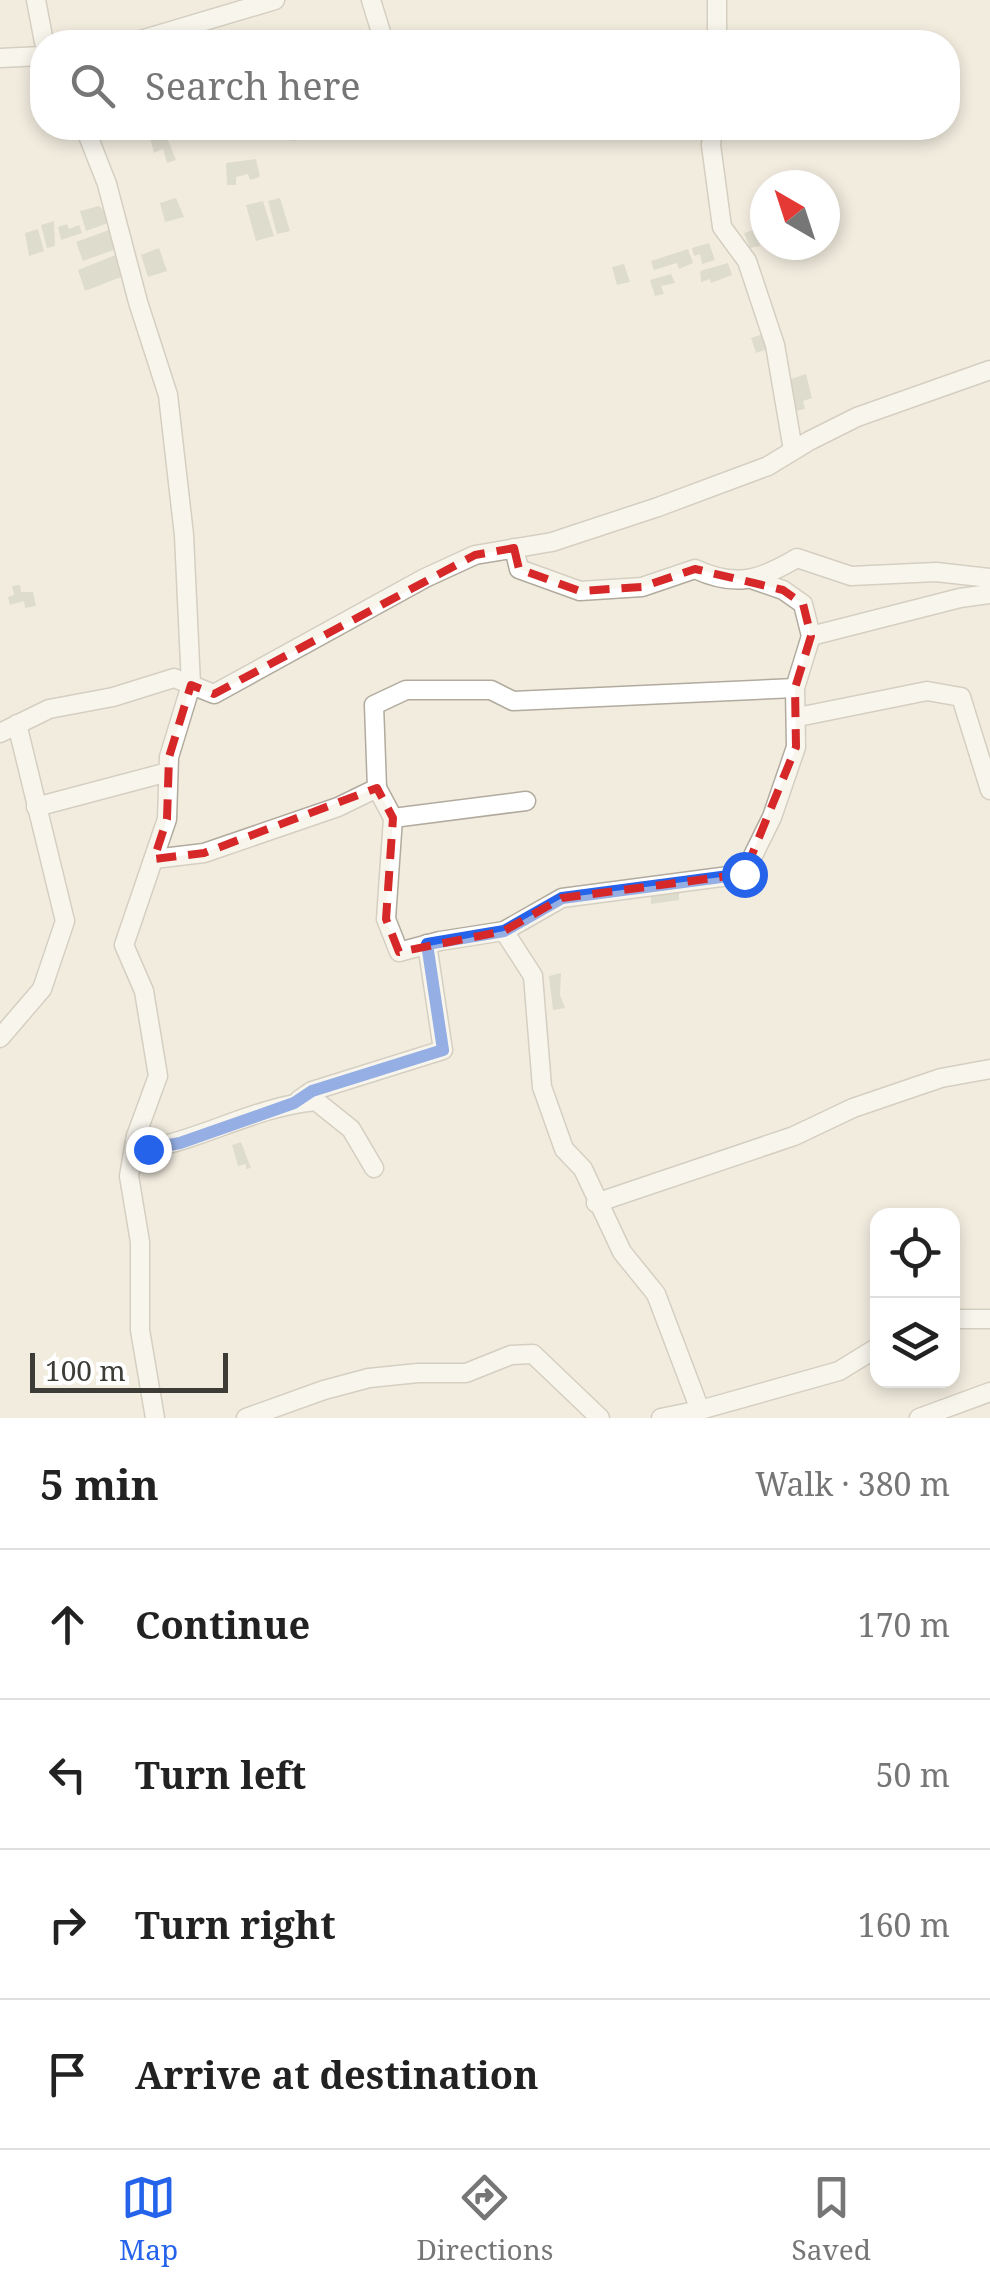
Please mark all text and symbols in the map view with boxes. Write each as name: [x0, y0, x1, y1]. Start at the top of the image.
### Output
search box: [30, 30, 960, 140]
icon: search: [65, 58, 120, 113]
text: Search here: [145, 59, 361, 111]
north arrow: [750, 170, 840, 260]
route start: [722, 852, 768, 898]
route end: [126, 1127, 172, 1173]
map controls: [870, 1208, 960, 1388]
button: locate: [870, 1208, 960, 1298]
button: layers: [870, 1298, 960, 1388]
scale bar: [30, 1348, 228, 1392]
text: 100 m: [45, 1351, 126, 1389]
text: 5 min: [40, 1455, 159, 1512]
text: Walk · 380 m: [755, 1462, 950, 1505]
icon: ahead: [40, 1597, 95, 1652]
text: Continue: [135, 1598, 310, 1650]
text: 170 m: [858, 1603, 950, 1646]
icon: left: [40, 1747, 95, 1802]
text: Turn left: [135, 1748, 306, 1800]
text: 50 m: [876, 1753, 950, 1796]
icon: right: [40, 1897, 95, 1952]
text: Turn right: [135, 1898, 336, 1950]
text: 160 m: [858, 1903, 950, 1946]
icon: arrive: [40, 2047, 95, 2102]
text: Arrive at destination: [135, 2048, 539, 2100]
tab: Map: [119, 2170, 178, 2268]
tab: Directions: [416, 2170, 553, 2268]
tab: Saved: [792, 2170, 871, 2268]

